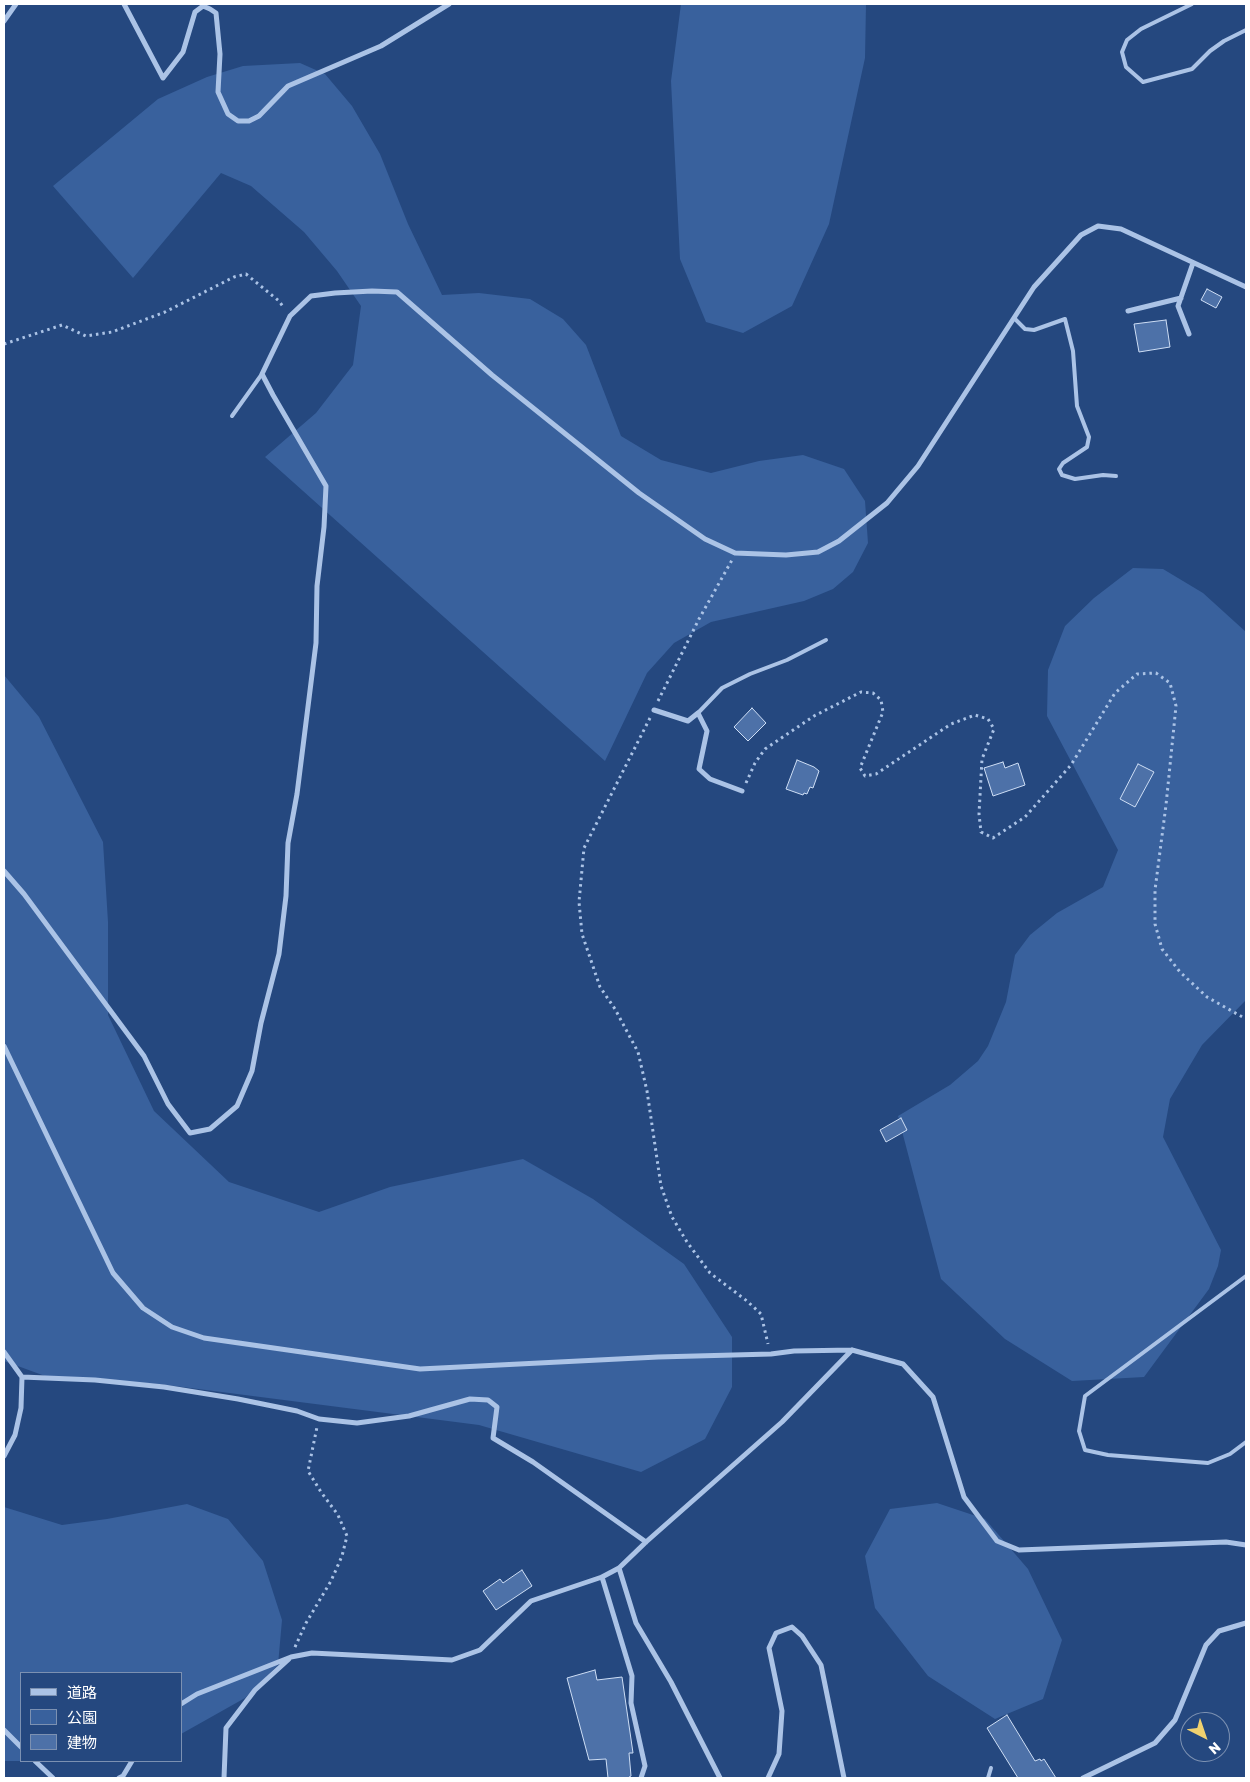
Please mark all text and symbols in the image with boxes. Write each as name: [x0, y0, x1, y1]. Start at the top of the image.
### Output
legend: [20, 1672, 182, 1762]
text: 道路: [67, 1684, 97, 1702]
text: 公園: [67, 1709, 97, 1727]
north arrow: [1180, 1712, 1230, 1762]
text: 建物: [67, 1734, 97, 1752]
text: N: [1205, 1738, 1224, 1758]

